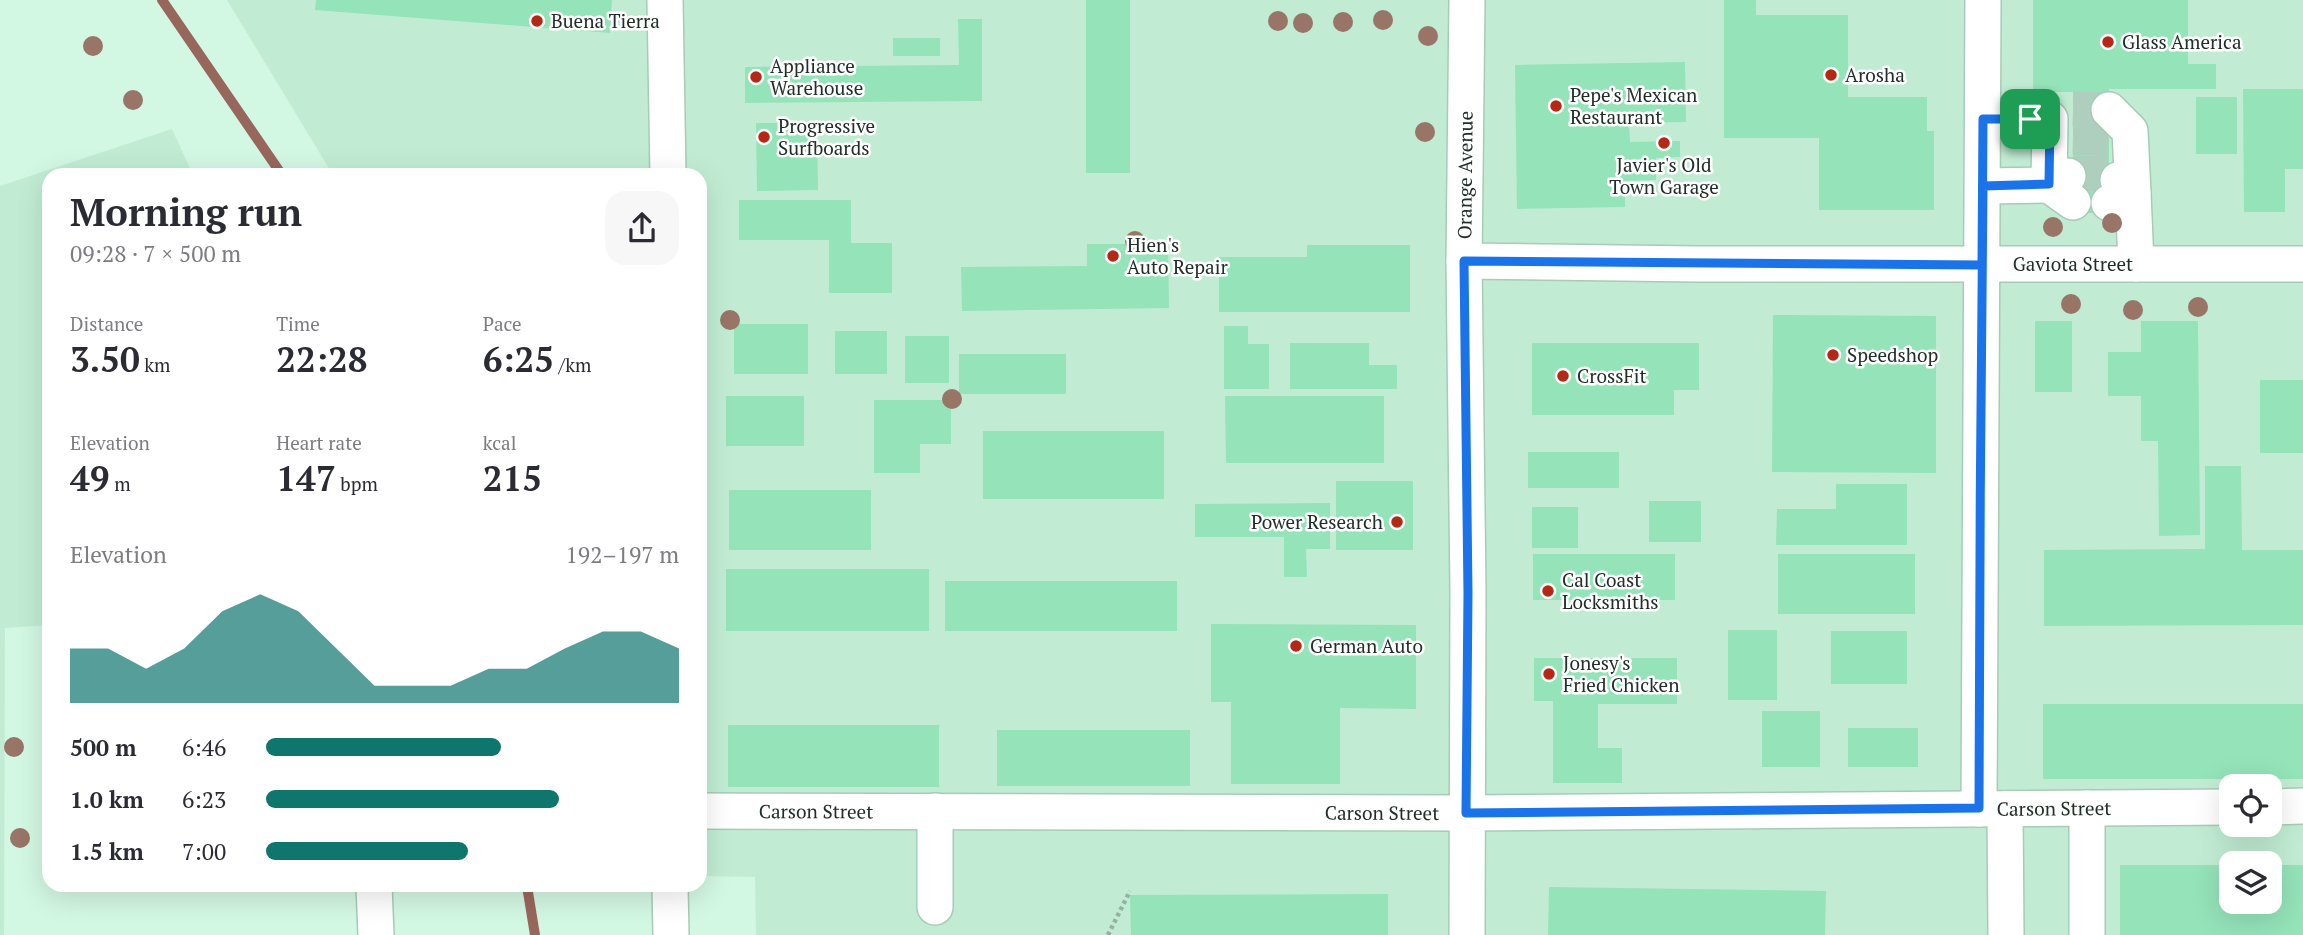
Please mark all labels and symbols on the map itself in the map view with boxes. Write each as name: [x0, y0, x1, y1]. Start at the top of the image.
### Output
place label: Buena Tierra: [551, 8, 660, 33]
marker: Buena Tierra: [529, 13, 545, 29]
place label: Glass America: [2122, 29, 2242, 54]
marker: Glass America: [2100, 34, 2116, 50]
place label: Appliance Warehouse: [770, 53, 863, 100]
place label: Arosha: [1845, 62, 1905, 87]
marker: Arosha: [1823, 67, 1839, 83]
marker: Appliance Warehouse: [748, 69, 764, 85]
place label: Pepe's Mexican Restaurant: [1570, 82, 1697, 129]
pin: [2000, 89, 2060, 149]
marker: Pepe's Mexican Restaurant: [1548, 98, 1564, 114]
street label: Orange Avenue: [1451, 111, 1478, 239]
place label: Progressive Surfboards: [778, 113, 875, 160]
marker: Progressive Surfboards: [756, 129, 772, 145]
marker: Javier's Old Town Garage: [1656, 135, 1672, 151]
place label: Javier's Old Town Garage: [1609, 152, 1719, 199]
place label: Hien's Auto Repair: [1127, 232, 1228, 279]
marker: Hien's Auto Repair: [1105, 248, 1121, 264]
street label: Gaviota Street: [2013, 251, 2133, 276]
place label: Speedshop: [1847, 342, 1938, 367]
marker: Speedshop: [1825, 347, 1841, 363]
place label: CrossFit: [1577, 363, 1647, 388]
marker: CrossFit: [1555, 368, 1571, 384]
place label: Power Research: [1251, 509, 1383, 534]
marker: Power Research: [1389, 514, 1405, 530]
place label: Cal Coast Locksmiths: [1562, 567, 1658, 614]
marker: Cal Coast Locksmiths: [1540, 583, 1556, 599]
place label: German Auto: [1310, 633, 1423, 658]
marker: German Auto: [1288, 638, 1304, 654]
place label: Jonesy's Fried Chicken: [1563, 650, 1679, 697]
marker: Jonesy's Fried Chicken: [1541, 666, 1557, 682]
street label: Carson Street: [1997, 795, 2111, 821]
street label: Carson Street: [759, 798, 873, 823]
street label: Carson Street: [1325, 800, 1439, 825]

